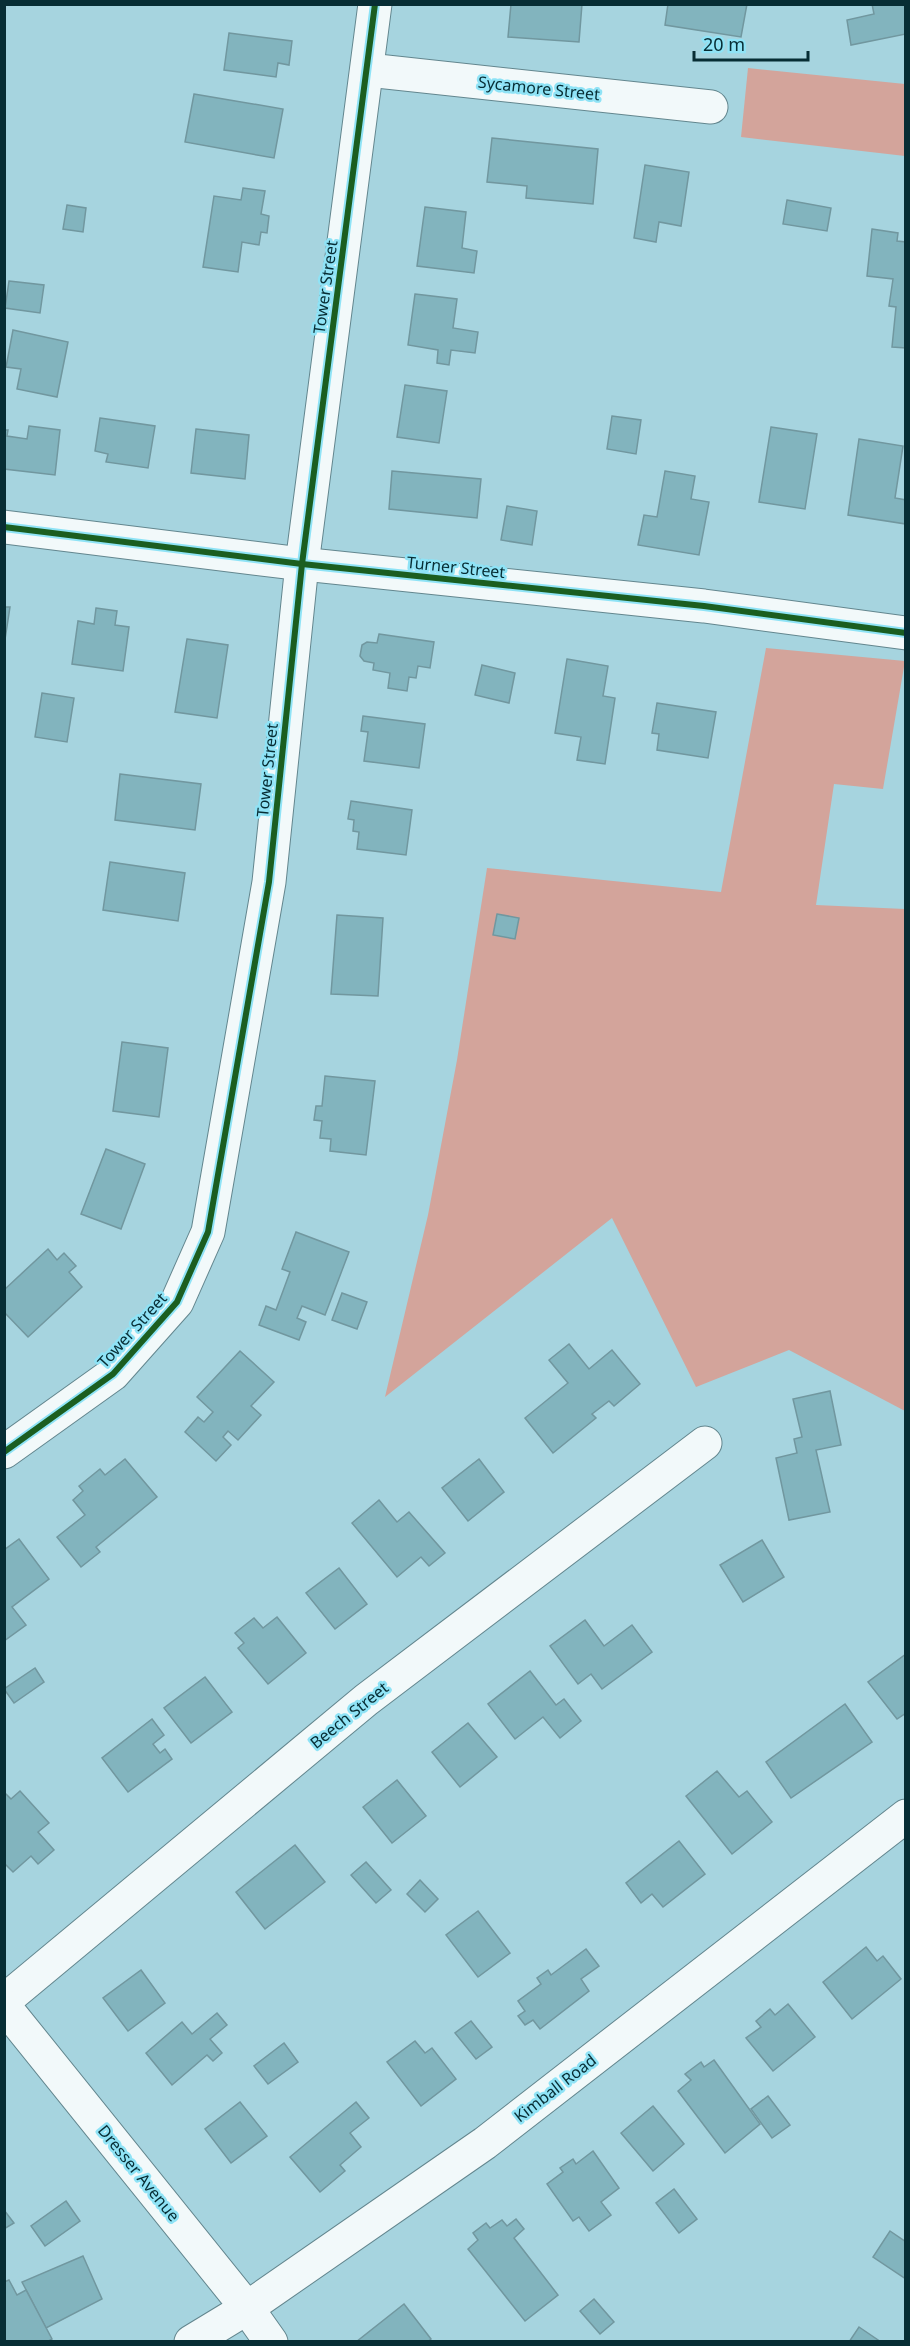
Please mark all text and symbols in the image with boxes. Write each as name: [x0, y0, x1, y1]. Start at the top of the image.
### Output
scale bar: [694, 24, 808, 62]
text: 20 m: [703, 32, 745, 56]
street label: Sycamore Street: [477, 71, 601, 105]
street label: Tower Street: [308, 239, 342, 335]
street label: Turner Street: [406, 551, 507, 583]
street label: Tower Street: [251, 722, 283, 818]
street label: Tower Street: [92, 1287, 172, 1372]
street label: Beech Street: [305, 1676, 393, 1753]
street label: Kimball Road: [509, 2049, 601, 2127]
street label: Dresser Avenue: [93, 2120, 185, 2226]

